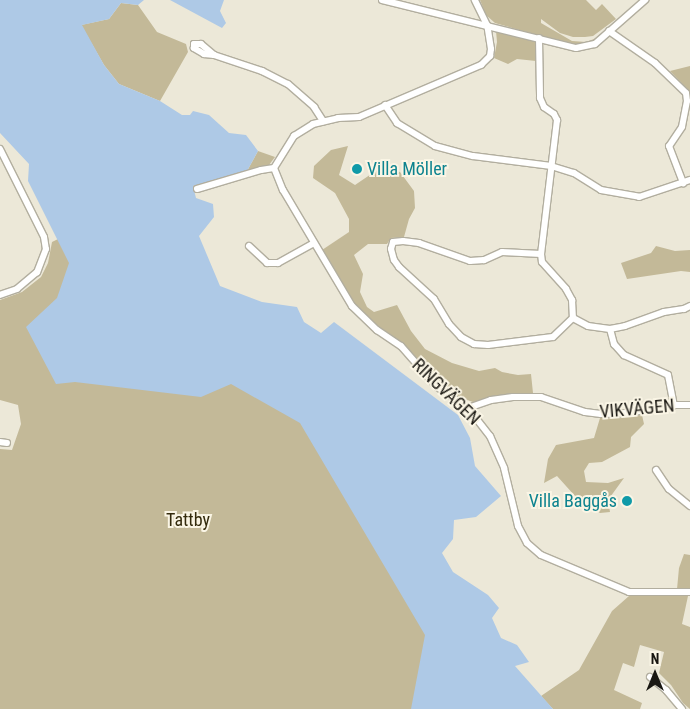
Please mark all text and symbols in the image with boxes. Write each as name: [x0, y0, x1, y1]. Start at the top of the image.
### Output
place label: Villa Möller: [367, 158, 447, 180]
marker: Villa Möller: [351, 163, 363, 175]
street label: RINGVÄGEN: [407, 354, 485, 430]
street label: VIKVÄGEN: [599, 395, 675, 423]
place label: Villa Baggås: [529, 490, 617, 512]
marker: Villa Baggås: [621, 495, 633, 507]
park label: Tattby: [166, 509, 210, 531]
north arrow: [630, 649, 680, 699]
text: N: [651, 651, 659, 667]

